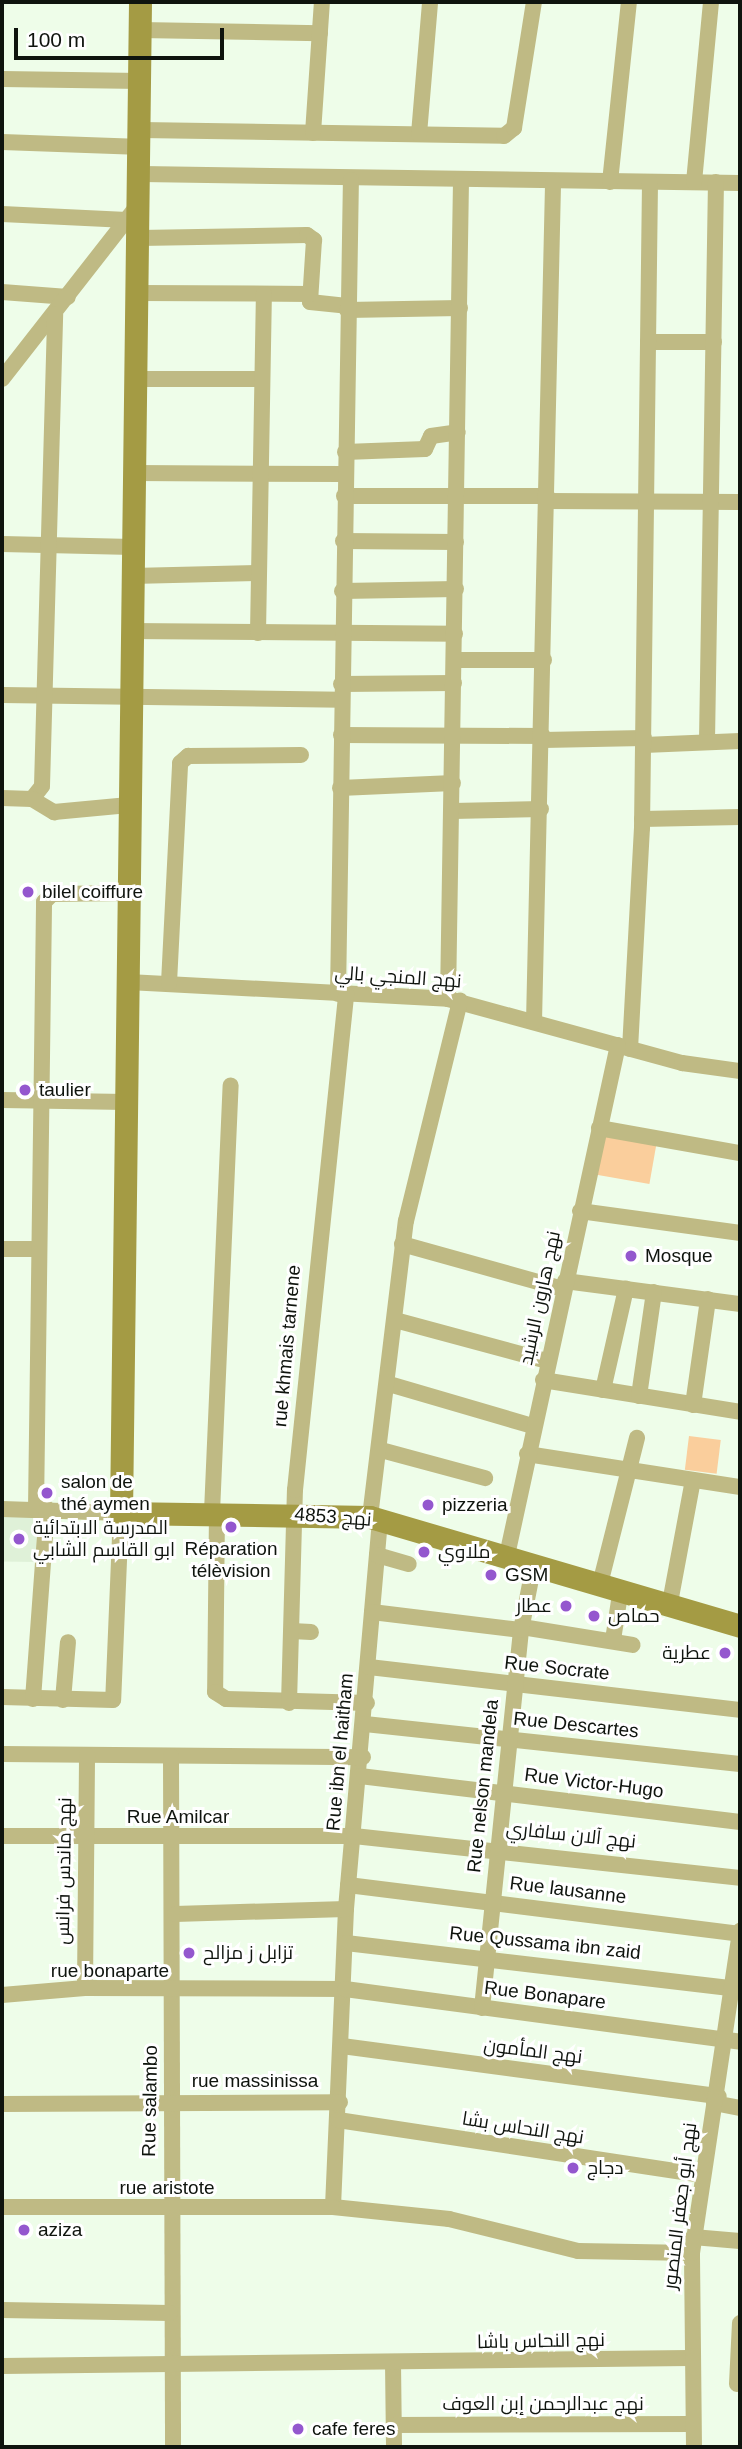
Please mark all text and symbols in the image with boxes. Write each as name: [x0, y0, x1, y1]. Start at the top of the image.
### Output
scale bar: [18, 14, 228, 58]
text: 100 m: [27, 28, 85, 51]
place label: bilel coiffure: [42, 881, 143, 903]
marker: bilel coiffure: [20, 884, 36, 900]
street label: نهج المنجي بالي: [334, 961, 462, 993]
place label: taulier: [39, 1079, 91, 1101]
marker: taulier: [17, 1082, 33, 1098]
street label: نهج هارون الرشيد: [515, 1229, 565, 1367]
place label: Mosque: [645, 1245, 713, 1267]
marker: Mosque: [623, 1248, 639, 1264]
street label: rue khmais tarnene: [269, 1264, 305, 1428]
place label: salon de thé aymen: [61, 1471, 150, 1515]
marker: salon de thé aymen: [39, 1485, 55, 1501]
place label: pizzeria: [442, 1494, 507, 1516]
marker: pizzeria: [420, 1497, 436, 1513]
street label: نهج 4853: [294, 1503, 372, 1531]
place label: المدرسة الابتدائية ابو القاسم الشابي: [33, 1517, 175, 1561]
marker: Réparation télèvision: [223, 1519, 239, 1535]
marker: المدرسة الابتدائية ابو القاسم الشابي: [11, 1531, 27, 1547]
place label: Réparation télèvision: [185, 1538, 277, 1582]
place label: ملاوي: [438, 1541, 490, 1563]
marker: ملاوي: [416, 1544, 432, 1560]
place label: GSM: [505, 1564, 548, 1586]
marker: GSM: [483, 1567, 499, 1583]
place label: عطار: [516, 1595, 552, 1617]
marker: عطار: [558, 1598, 574, 1614]
place label: حماص: [608, 1605, 660, 1627]
marker: حماص: [586, 1608, 602, 1624]
place label: عطرية: [662, 1642, 711, 1664]
marker: عطرية: [717, 1645, 733, 1661]
street label: Rue Socrate: [503, 1651, 611, 1685]
street label: Rue ibn el haitham: [322, 1672, 358, 1832]
street label: Rue nelson mandela: [463, 1698, 503, 1874]
street label: Rue Descartes: [512, 1707, 640, 1743]
street label: Rue Victor-Hugo: [523, 1763, 665, 1803]
street label: نهج ماندس فرانس: [51, 1797, 77, 1945]
street label: Rue Amilcar: [126, 1806, 230, 1828]
street label: نهج آلان سافاري: [505, 1817, 637, 1853]
street label: Rue lausanne: [508, 1872, 628, 1908]
street label: Rue Qussama ibn zaid: [448, 1922, 642, 1964]
place label: تزابل ز مزالح: [203, 1942, 293, 1964]
marker: تزابل ز مزالح: [181, 1945, 197, 1961]
street label: rue bonaparte: [51, 1960, 169, 1982]
street label: Rue Bonapare: [483, 1976, 607, 2014]
street label: نهج المأمون: [482, 2034, 584, 2068]
street label: Rue salambo: [138, 2045, 162, 2157]
street label: rue massinissa: [192, 2070, 318, 2092]
street label: نهج النحاس بشا: [460, 2107, 586, 2149]
street label: نهج أبو جعفر المنصور: [658, 2121, 702, 2291]
place label: دجاج: [587, 2157, 623, 2179]
marker: دجاج: [565, 2160, 581, 2176]
street label: rue aristote: [119, 2177, 215, 2199]
place label: aziza: [38, 2219, 82, 2241]
marker: aziza: [16, 2222, 32, 2238]
street label: نهج النحاس باشا: [477, 2328, 605, 2354]
street label: نهج عبدالرحمن إبن العوف: [442, 2393, 644, 2415]
place label: cafe feres: [312, 2418, 395, 2440]
marker: cafe feres: [290, 2421, 306, 2437]

